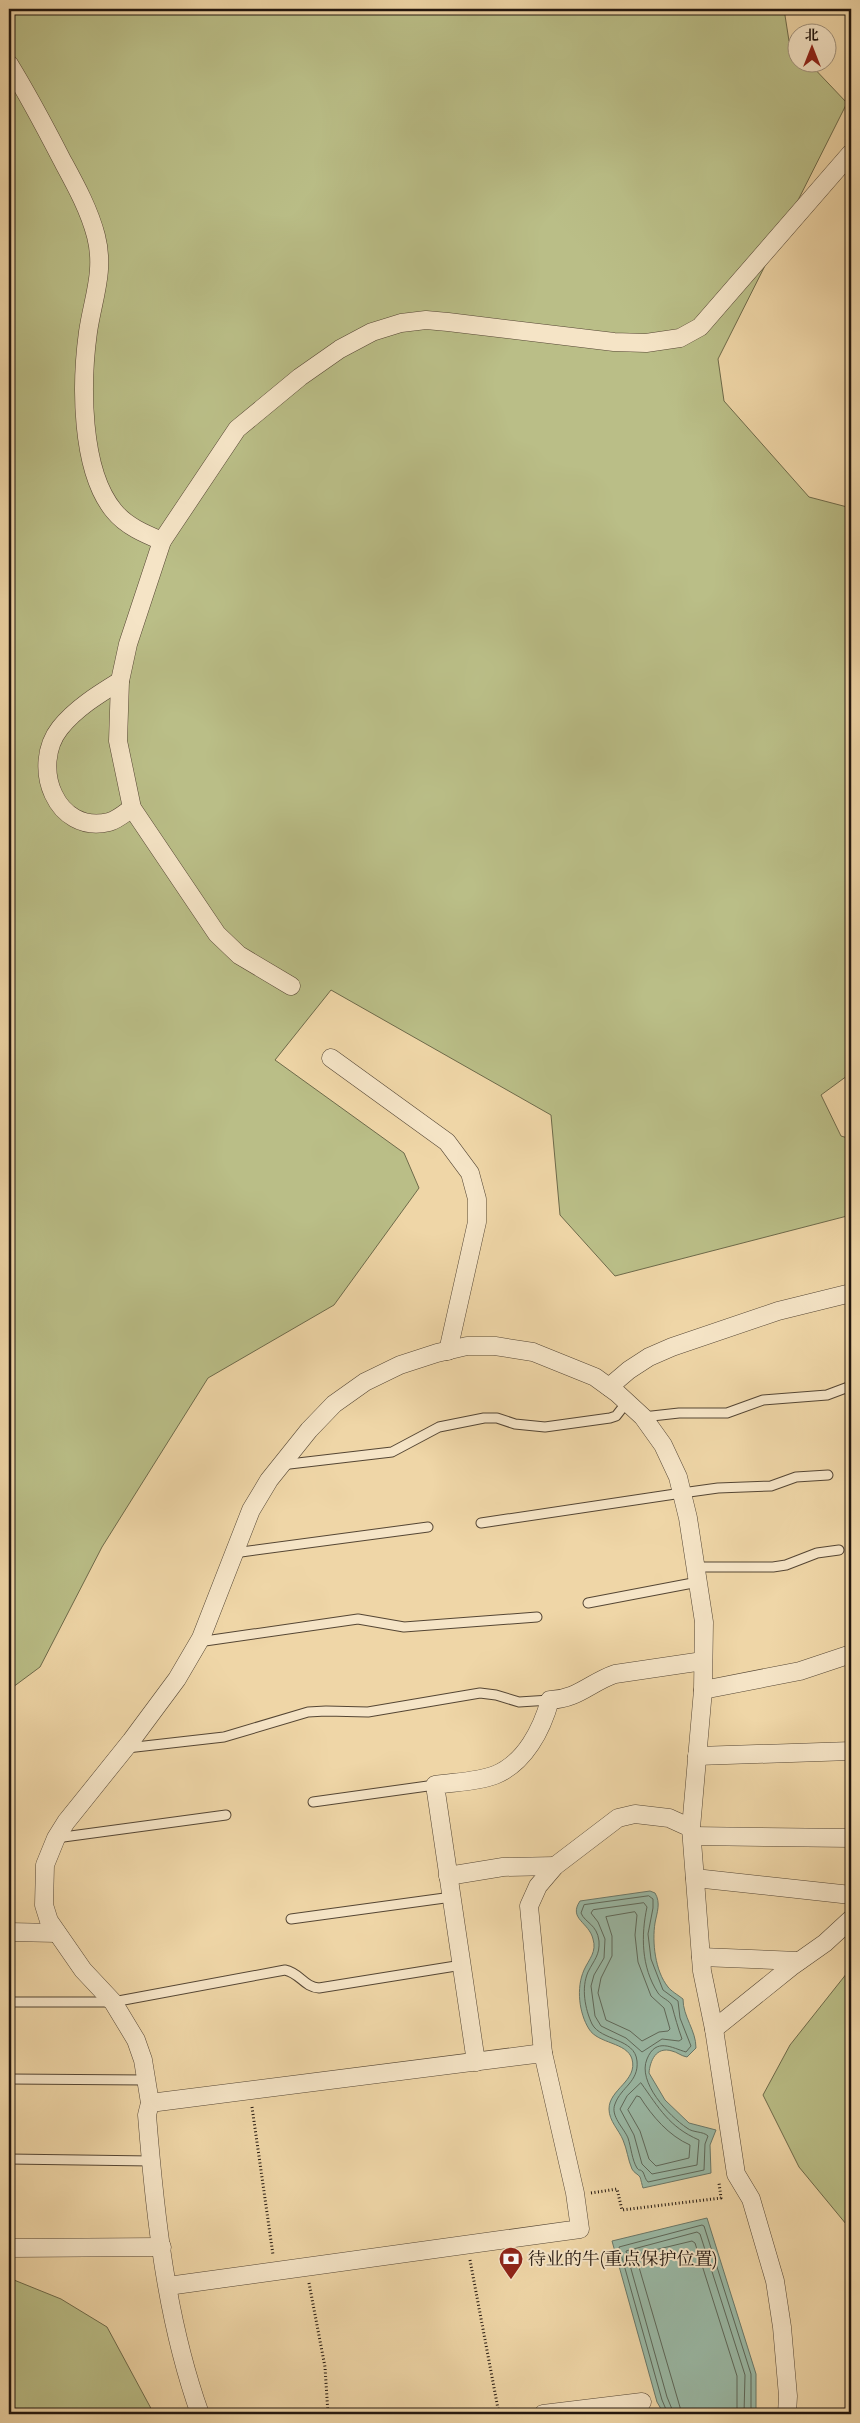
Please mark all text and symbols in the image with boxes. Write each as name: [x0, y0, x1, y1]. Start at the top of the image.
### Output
north arrow: [788, 22, 838, 72]
text: 北: [805, 27, 819, 45]
bank icon: 待业的牛(重点保护位置): [498, 2246, 524, 2280]
place label: 待业的牛(重点保护位置): [528, 2249, 717, 2272]

